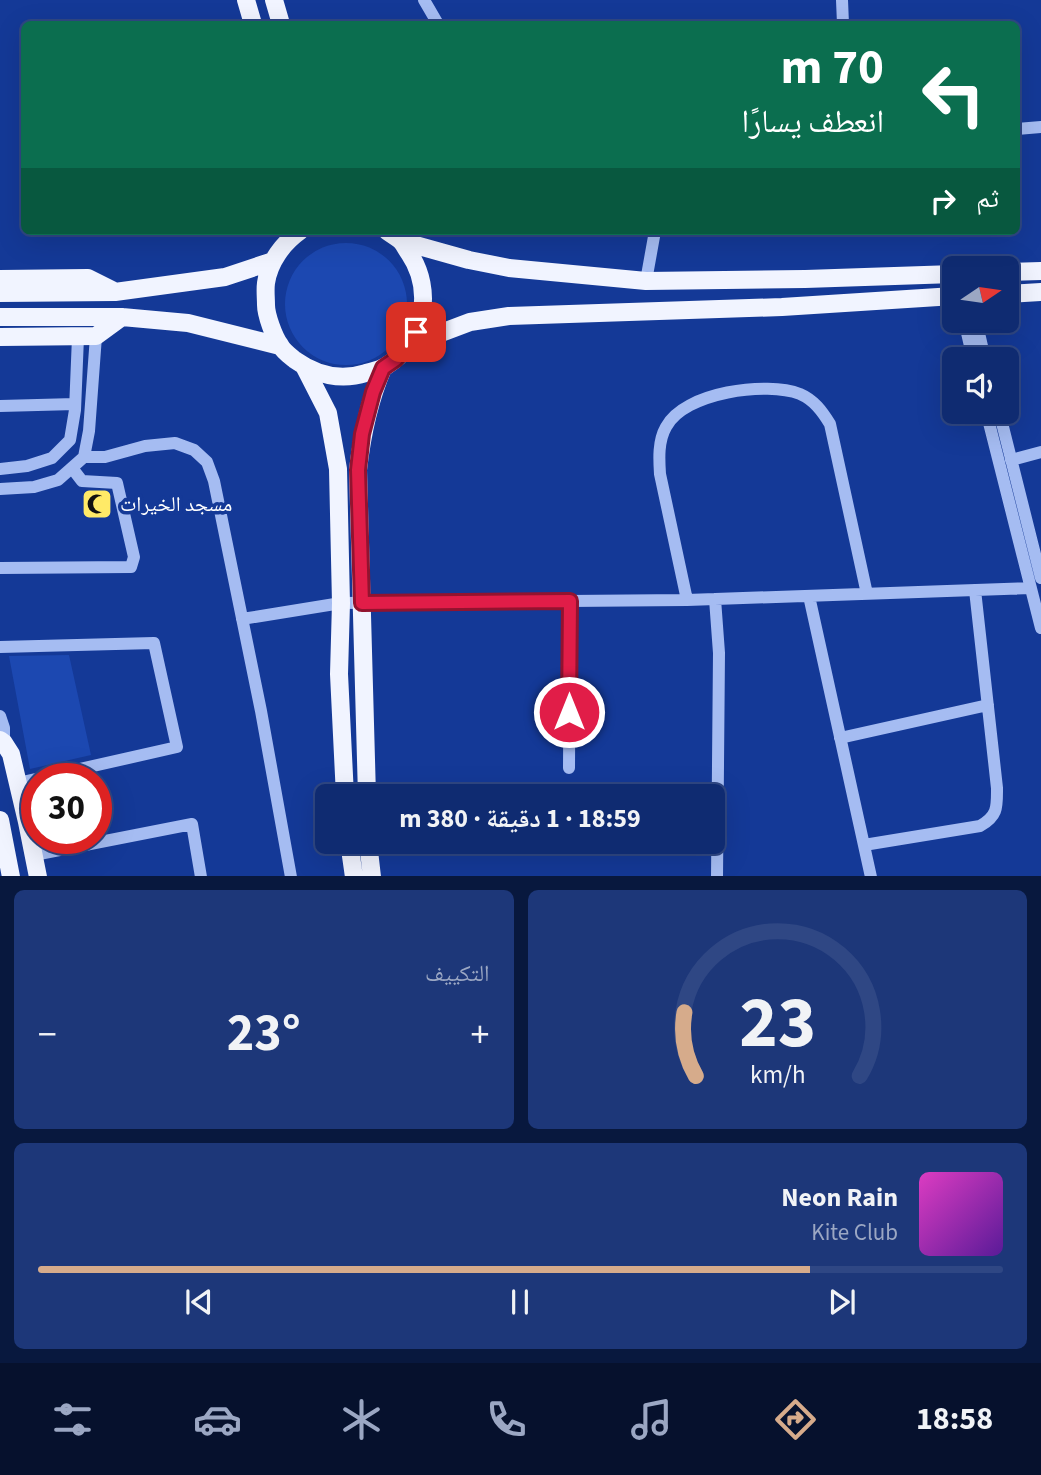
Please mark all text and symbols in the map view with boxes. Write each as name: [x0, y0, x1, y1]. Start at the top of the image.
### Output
text: 70 m: [780, 33, 884, 103]
icon: left: [908, 49, 999, 140]
text: انعطف يسارًا: [741, 99, 884, 145]
text: ثم: [976, 180, 999, 217]
icon: right: [924, 182, 962, 220]
north arrow: [942, 256, 1018, 332]
map controls: [942, 256, 1019, 424]
pin: [386, 302, 446, 362]
icon: arrive: [397, 313, 435, 351]
button: sound: [942, 347, 1019, 424]
mosque icon: مسجد الخيرات: [80, 487, 114, 521]
place label: مسجد الخيرات: [120, 489, 232, 519]
position arrow: [532, 675, 606, 749]
speed limit sign: 30: [21, 763, 112, 854]
text: 18:59 · 1 دقيقة · 380 m: [399, 800, 641, 837]
text: التكييف: [425, 957, 490, 990]
text: 23: [739, 971, 816, 1075]
text: 23°: [227, 997, 301, 1071]
text: −: [38, 1008, 57, 1062]
text: +: [471, 1008, 490, 1062]
text: km/h: [750, 1056, 805, 1092]
text: Neon Rain: [781, 1179, 898, 1216]
text: Kite Club: [811, 1216, 898, 1249]
icon: previous: [180, 1283, 218, 1321]
icon: pause: [501, 1283, 539, 1321]
icon: next: [823, 1283, 861, 1321]
icon: filters: [48, 1395, 97, 1444]
icon: car: [193, 1395, 242, 1444]
icon: climate: [337, 1395, 386, 1444]
icon: phone: [482, 1395, 531, 1444]
icon: music: [627, 1395, 676, 1444]
icon: directions: [771, 1395, 820, 1444]
text: 18:58: [916, 1396, 993, 1442]

